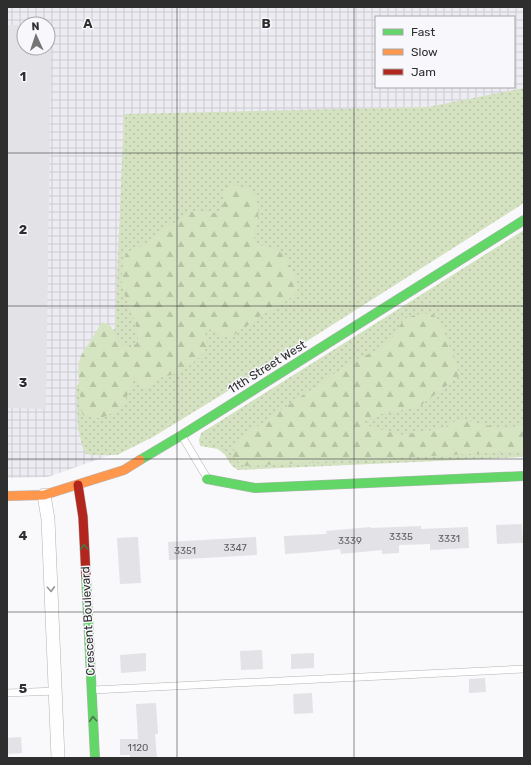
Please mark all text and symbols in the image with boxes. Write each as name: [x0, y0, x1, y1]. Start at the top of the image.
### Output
north arrow: [16, 16, 56, 56]
text: A: [83, 16, 93, 31]
text: B: [261, 16, 271, 31]
legend: [375, 16, 515, 88]
text: N: [31, 20, 40, 33]
text: Fast: [411, 25, 435, 39]
text: Slow: [411, 45, 438, 59]
text: Jam: [411, 65, 436, 79]
text: 1: [20, 69, 26, 84]
text: 2: [19, 222, 27, 237]
street label: 11th Street West: [225, 337, 309, 397]
text: 3: [19, 375, 28, 390]
text: 4: [19, 528, 28, 543]
house number: 3335: [389, 531, 413, 543]
house number: 3331: [438, 533, 460, 545]
house number: 3339: [338, 535, 362, 547]
house number: 3347: [223, 542, 247, 554]
one-way arrow: [80, 544, 89, 550]
house number: 3351: [174, 545, 196, 557]
street label: Crescent Boulevard: [78, 566, 98, 676]
one-way arrow: [47, 586, 55, 592]
text: 5: [19, 681, 27, 696]
one-way arrow: [89, 716, 98, 722]
house number: 1120: [128, 742, 148, 754]

